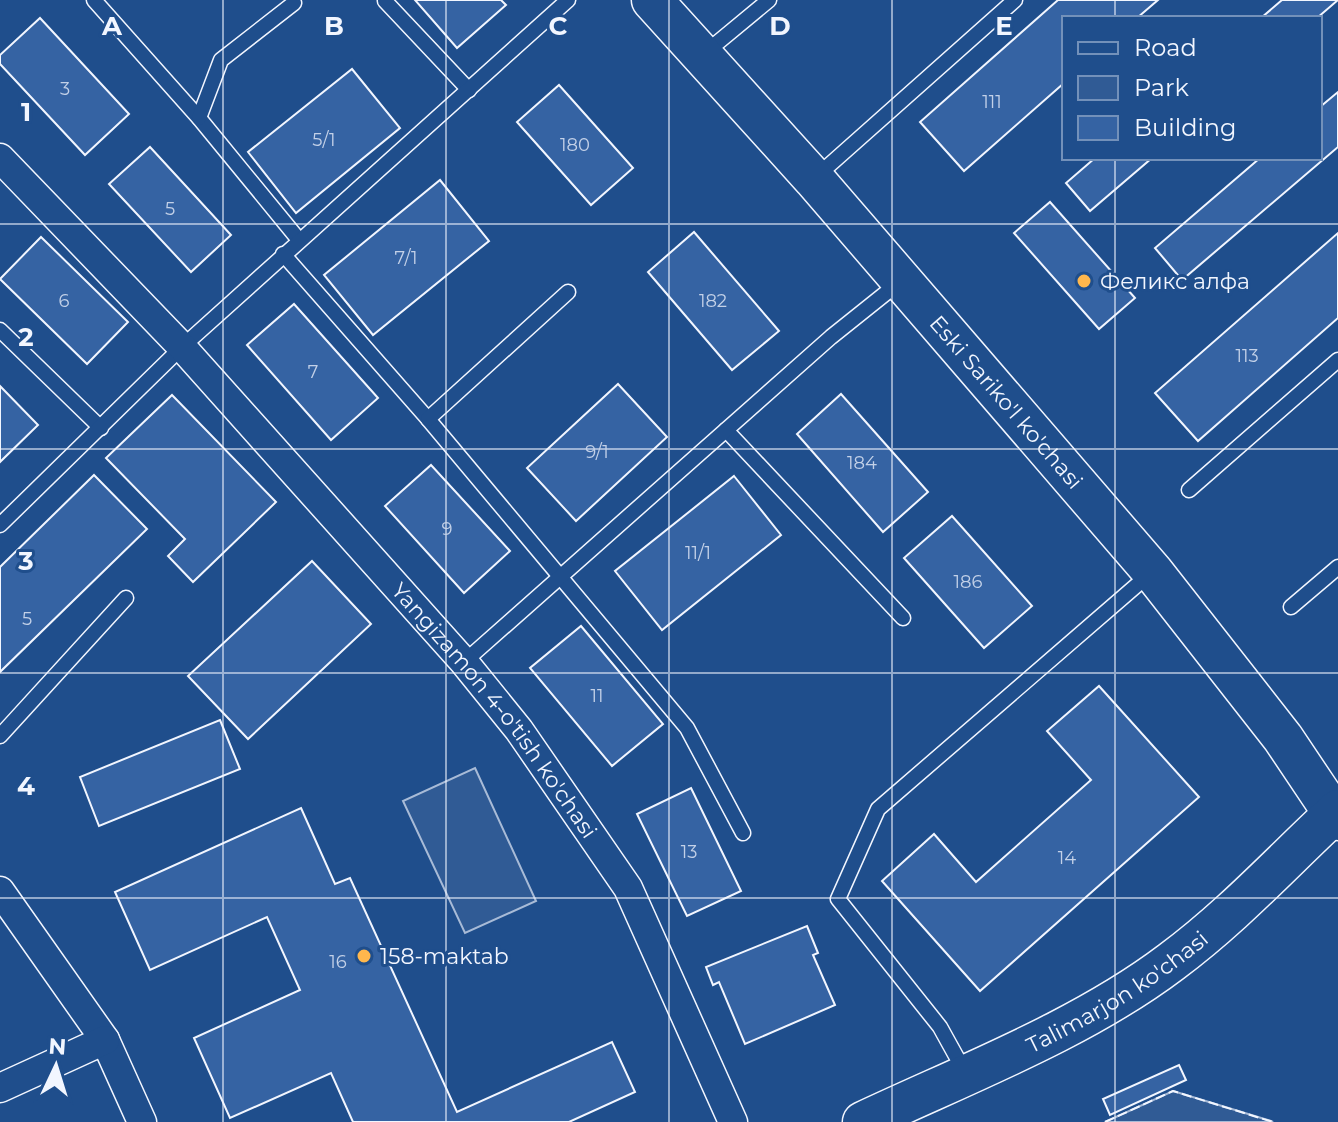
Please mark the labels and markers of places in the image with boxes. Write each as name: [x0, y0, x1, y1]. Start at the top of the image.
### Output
place label: Феликс алфа: [1100, 268, 1250, 295]
marker: Феликс алфа: [1075, 272, 1093, 290]
place label: 158-maktab: [380, 943, 509, 970]
marker: 158-maktab: [355, 947, 373, 965]

